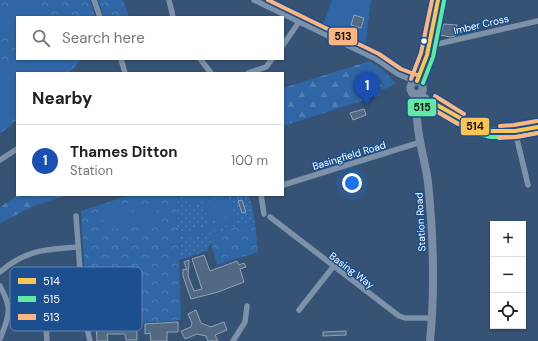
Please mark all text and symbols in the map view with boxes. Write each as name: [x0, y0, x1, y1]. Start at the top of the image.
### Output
street label: Imber Cross: [452, 12, 510, 37]
search box: [16, 16, 284, 60]
icon: search: [30, 27, 52, 49]
line badge: 513: [328, 27, 358, 46]
text: Search here: [62, 28, 145, 48]
text: 513: [334, 29, 352, 43]
unlabelled marker: [419, 36, 429, 46]
pin: 1: [354, 72, 380, 105]
text: Nearby: [32, 87, 92, 109]
line badge: 515: [407, 98, 437, 117]
text: 515: [413, 100, 431, 114]
line badge: 514: [460, 117, 490, 136]
text: 514: [466, 119, 484, 133]
street label: Basingfield Road: [311, 138, 387, 173]
text: Thames Ditton: [70, 142, 178, 162]
text: 1: [43, 152, 47, 169]
text: 100 m: [231, 152, 268, 169]
text: Station: [70, 162, 113, 179]
your location: [342, 173, 362, 193]
street label: Station Road: [412, 192, 429, 252]
map controls: [490, 221, 526, 329]
button: +: [490, 221, 526, 257]
street label: Basing Way: [327, 249, 377, 292]
button: −: [490, 257, 526, 293]
legend: [10, 267, 142, 331]
text: 514: [43, 274, 60, 288]
text: 515: [43, 292, 60, 306]
button: locate: [490, 293, 526, 329]
text: 513: [43, 310, 60, 324]

